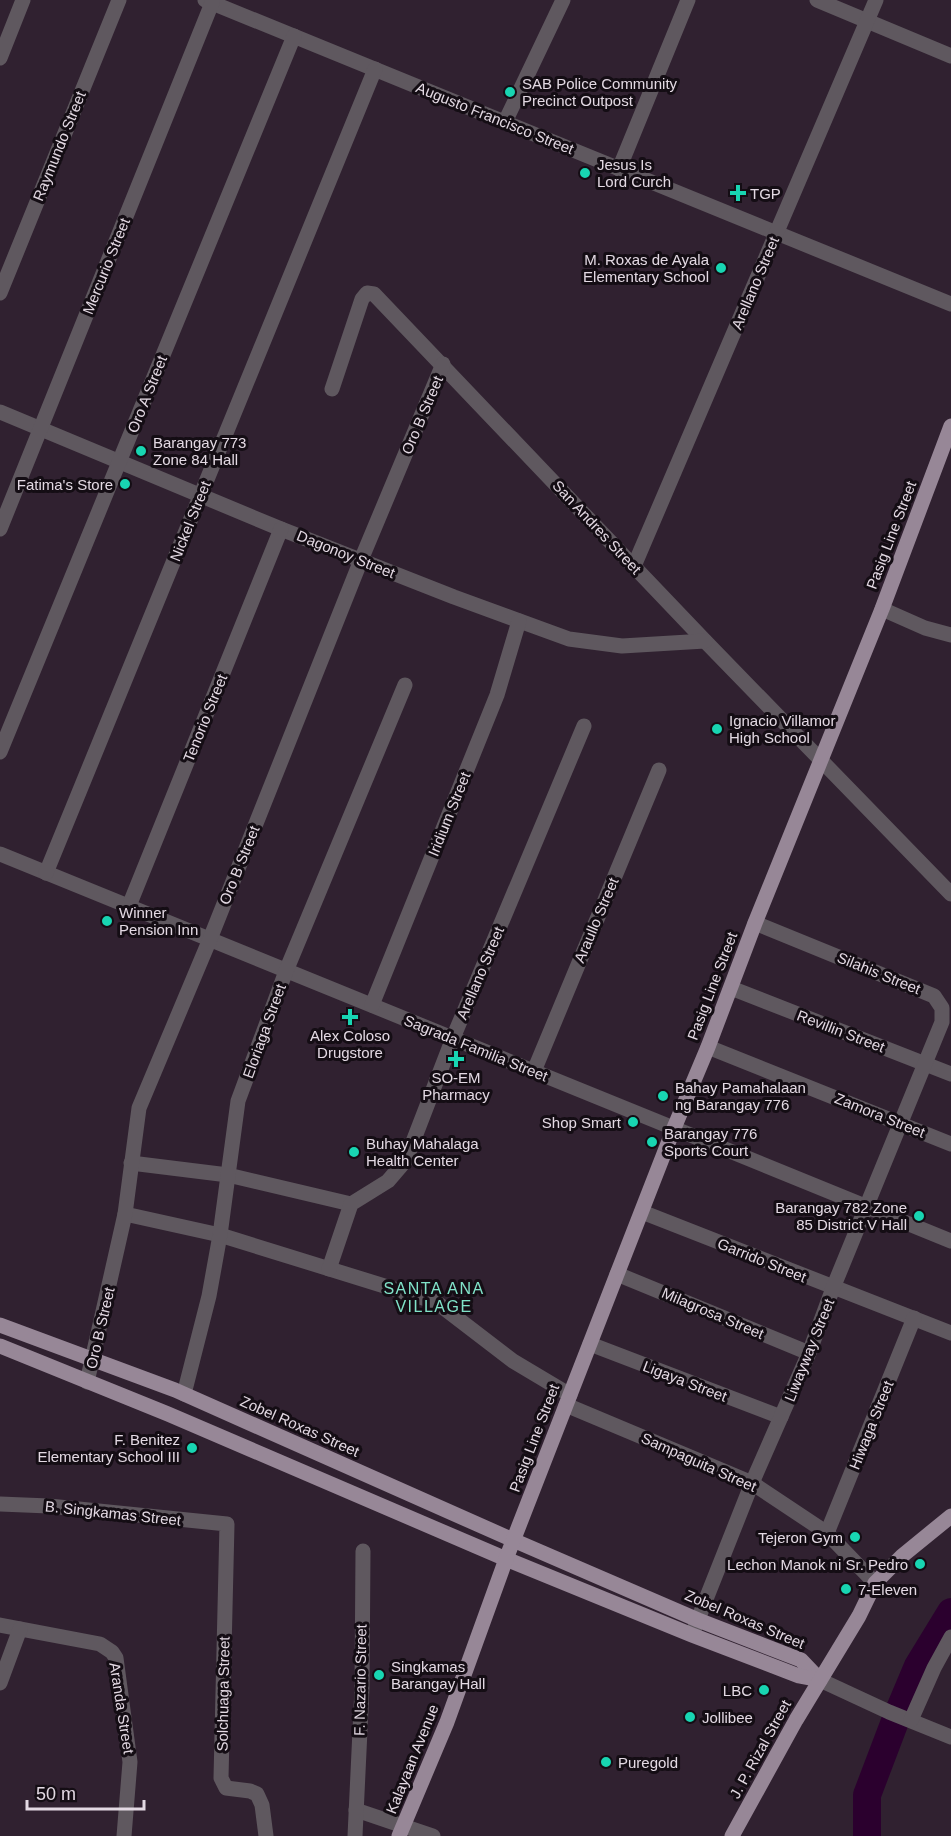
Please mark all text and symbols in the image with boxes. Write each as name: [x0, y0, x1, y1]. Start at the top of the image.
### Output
place label: SAB Police Community Precinct Outpost: [522, 75, 678, 109]
street label: Augusto Francisco Street: [414, 79, 577, 158]
marker: SAB Police Community Precinct Outpost: [503, 85, 517, 99]
street label: Raymundo Street: [29, 88, 89, 203]
place label: Jesus Is Lord Curch: [597, 156, 671, 190]
marker: Jesus Is Lord Curch: [578, 166, 592, 180]
place label: TGP: [750, 185, 781, 202]
marker: TGP: [731, 186, 745, 200]
street label: Mercurio Street: [79, 215, 133, 317]
street label: Arellano Street: [728, 233, 783, 332]
place label: M. Roxas de Ayala Elementary School: [583, 251, 710, 285]
marker: M. Roxas de Ayala Elementary School: [714, 261, 728, 275]
street label: Oro A Street: [124, 352, 170, 435]
street label: Oro B Street: [398, 373, 446, 457]
place label: Barangay 773 Zone 84 Hall: [153, 434, 246, 468]
marker: Barangay 773 Zone 84 Hall: [134, 444, 148, 458]
place label: Fatima's Store: [17, 476, 113, 493]
marker: Fatima's Store: [118, 477, 132, 491]
street label: San Andres Street: [549, 477, 645, 578]
street label: Nickel Street: [166, 478, 214, 564]
street label: Pasig Line Street: [863, 478, 920, 591]
street label: Dagonoy Street: [294, 527, 398, 582]
street label: Tenorio Street: [180, 671, 231, 764]
place label: Ignacio Villamor High School: [729, 712, 835, 746]
marker: Ignacio Villamor High School: [710, 722, 724, 736]
street label: Iridium Street: [424, 769, 474, 859]
street label: Oro B Street: [216, 822, 263, 907]
street label: Araullo Street: [570, 874, 622, 965]
place label: Winner Pension Inn: [119, 904, 198, 938]
marker: Winner Pension Inn: [100, 914, 114, 928]
street label: Arellano Street: [453, 923, 508, 1022]
street label: Pasig Line Street: [684, 929, 741, 1042]
street label: Silahis Street: [835, 949, 924, 998]
street label: Eloriaga Street: [239, 981, 289, 1081]
street label: Revillin Street: [795, 1006, 888, 1056]
marker: Alex Coloso Drugstore: [343, 1010, 357, 1024]
street label: Sagrada Familia Street: [402, 1011, 551, 1085]
place label: Alex Coloso Drugstore: [310, 1027, 390, 1061]
marker: SO-EM Pharmacy: [449, 1052, 463, 1066]
place label: SO-EM Pharmacy: [422, 1069, 490, 1103]
place label: Bahay Pamahalaan ng Barangay 776: [675, 1079, 806, 1113]
marker: Bahay Pamahalaan ng Barangay 776: [656, 1089, 670, 1103]
street label: Zamora Street: [832, 1089, 928, 1141]
place label: Shop Smart: [542, 1114, 622, 1131]
marker: Shop Smart: [626, 1115, 640, 1129]
place label: Barangay 776 Sports Court: [664, 1125, 757, 1159]
place label: Buhay Mahalaga Health Center: [366, 1135, 479, 1169]
marker: Barangay 776 Sports Court: [645, 1135, 659, 1149]
marker: Buhay Mahalaga Health Center: [347, 1145, 361, 1159]
place label: Barangay 782 Zone 85 District V Hall: [775, 1199, 907, 1233]
marker: Barangay 782 Zone 85 District V Hall: [912, 1209, 926, 1223]
street label: Garrido Street: [715, 1234, 810, 1286]
district label: SANTA ANA VILLAGE: [383, 1280, 485, 1315]
street label: Milagrosa Street: [659, 1284, 767, 1342]
street label: Oro B Street: [82, 1285, 118, 1371]
street label: Liwayway Street: [781, 1295, 838, 1404]
street label: Ligaya Street: [641, 1357, 730, 1405]
street label: Hiwaga Street: [845, 1377, 897, 1472]
street label: Pasig Line Street: [506, 1381, 563, 1494]
street label: Zobel Roxas Street: [238, 1392, 363, 1460]
street label: Sampaguita Street: [639, 1429, 760, 1495]
place label: F. Benitez Elementary School III: [37, 1431, 180, 1465]
marker: F. Benitez Elementary School III: [185, 1441, 199, 1455]
street label: B. Singkamas Street: [44, 1497, 183, 1529]
place label: Tejeron Gym: [758, 1529, 843, 1546]
marker: Tejeron Gym: [848, 1530, 862, 1544]
place label: Lechon Manok ni Sr. Pedro: [727, 1556, 908, 1573]
marker: Lechon Manok ni Sr. Pedro: [913, 1557, 927, 1571]
place label: 7-Eleven: [858, 1581, 917, 1598]
marker: 7-Eleven: [839, 1582, 853, 1596]
street label: Zobel Roxas Street: [683, 1586, 808, 1652]
street label: F. Nazario Street: [351, 1623, 369, 1736]
street label: Solchuaga Street: [213, 1635, 233, 1752]
place label: Singkamas Barangay Hall: [391, 1658, 485, 1692]
street label: Aranda Street: [106, 1661, 138, 1756]
marker: Singkamas Barangay Hall: [372, 1668, 386, 1682]
place label: LBC: [723, 1682, 752, 1699]
marker: LBC: [757, 1683, 771, 1697]
street label: J. P. Rizal Street: [726, 1696, 794, 1801]
street label: Kalayaan Avenue: [382, 1702, 442, 1816]
place label: Jollibee: [702, 1709, 753, 1726]
marker: Jollibee: [683, 1710, 697, 1724]
place label: Puregold: [618, 1754, 678, 1771]
marker: Puregold: [599, 1755, 613, 1769]
scale bar: [27, 1773, 144, 1811]
text: 50 m: [36, 1784, 76, 1804]

